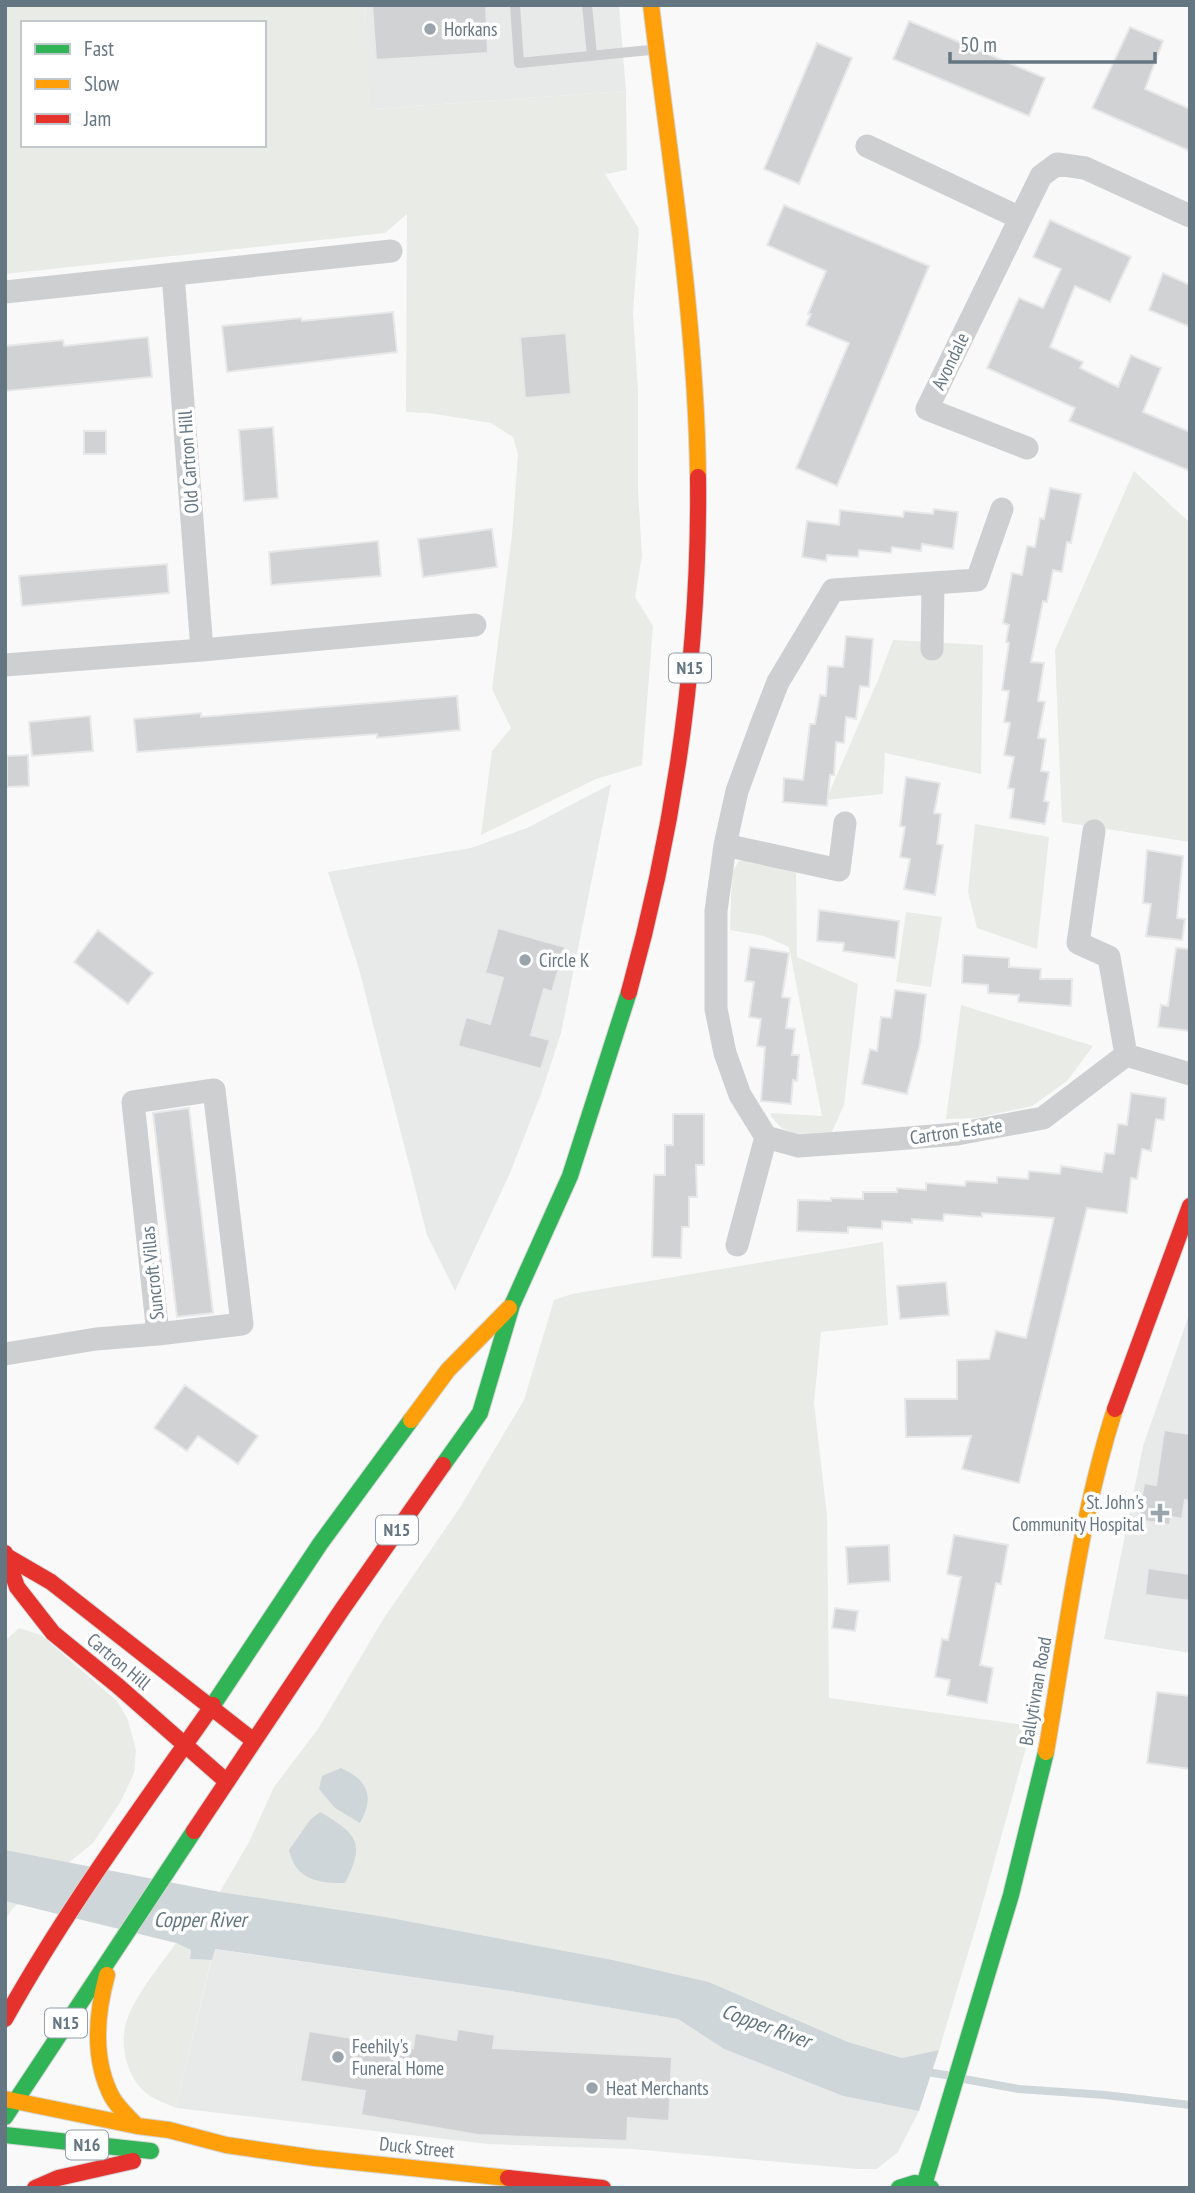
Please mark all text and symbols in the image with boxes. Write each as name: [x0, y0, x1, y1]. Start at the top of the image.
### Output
place label: Horkans: [444, 17, 497, 41]
legend: [21, 21, 266, 147]
marker: Horkans: [422, 21, 438, 37]
scale bar: [950, 21, 1155, 65]
text: 50 m: [960, 31, 997, 58]
text: Fast: [84, 35, 114, 62]
text: Slow: [84, 70, 120, 97]
text: Jam: [83, 105, 111, 132]
street label: Avondale: [926, 328, 974, 393]
street label: Old Cartron Hill: [172, 409, 204, 514]
road number: N15: [669, 654, 711, 682]
place label: Circle K: [539, 948, 589, 972]
marker: Circle K: [517, 952, 533, 968]
street label: Cartron Estate: [908, 1113, 1004, 1149]
street label: Suncroft Villas: [135, 1225, 169, 1321]
place label: St. John's Community Hospital: [1012, 1490, 1145, 1536]
marker: St. John's Community Hospital: [1150, 1503, 1170, 1523]
road number: N15: [376, 1516, 418, 1545]
street label: Cartron Hill: [82, 1627, 156, 1695]
street label: Ballytivnan Road: [1014, 1635, 1056, 1747]
water label: Copper River: [154, 1906, 249, 1933]
water label: Copper River: [718, 1997, 817, 2055]
road number: N15: [45, 2008, 87, 2038]
place label: Feehily's Funeral Home: [352, 2034, 444, 2080]
marker: Feehily's Funeral Home: [330, 2049, 346, 2065]
place label: Heat Merchants: [606, 2076, 709, 2100]
marker: Heat Merchants: [584, 2080, 600, 2096]
road number: N16: [66, 2130, 108, 2160]
street label: Duck Street: [378, 2131, 456, 2163]

